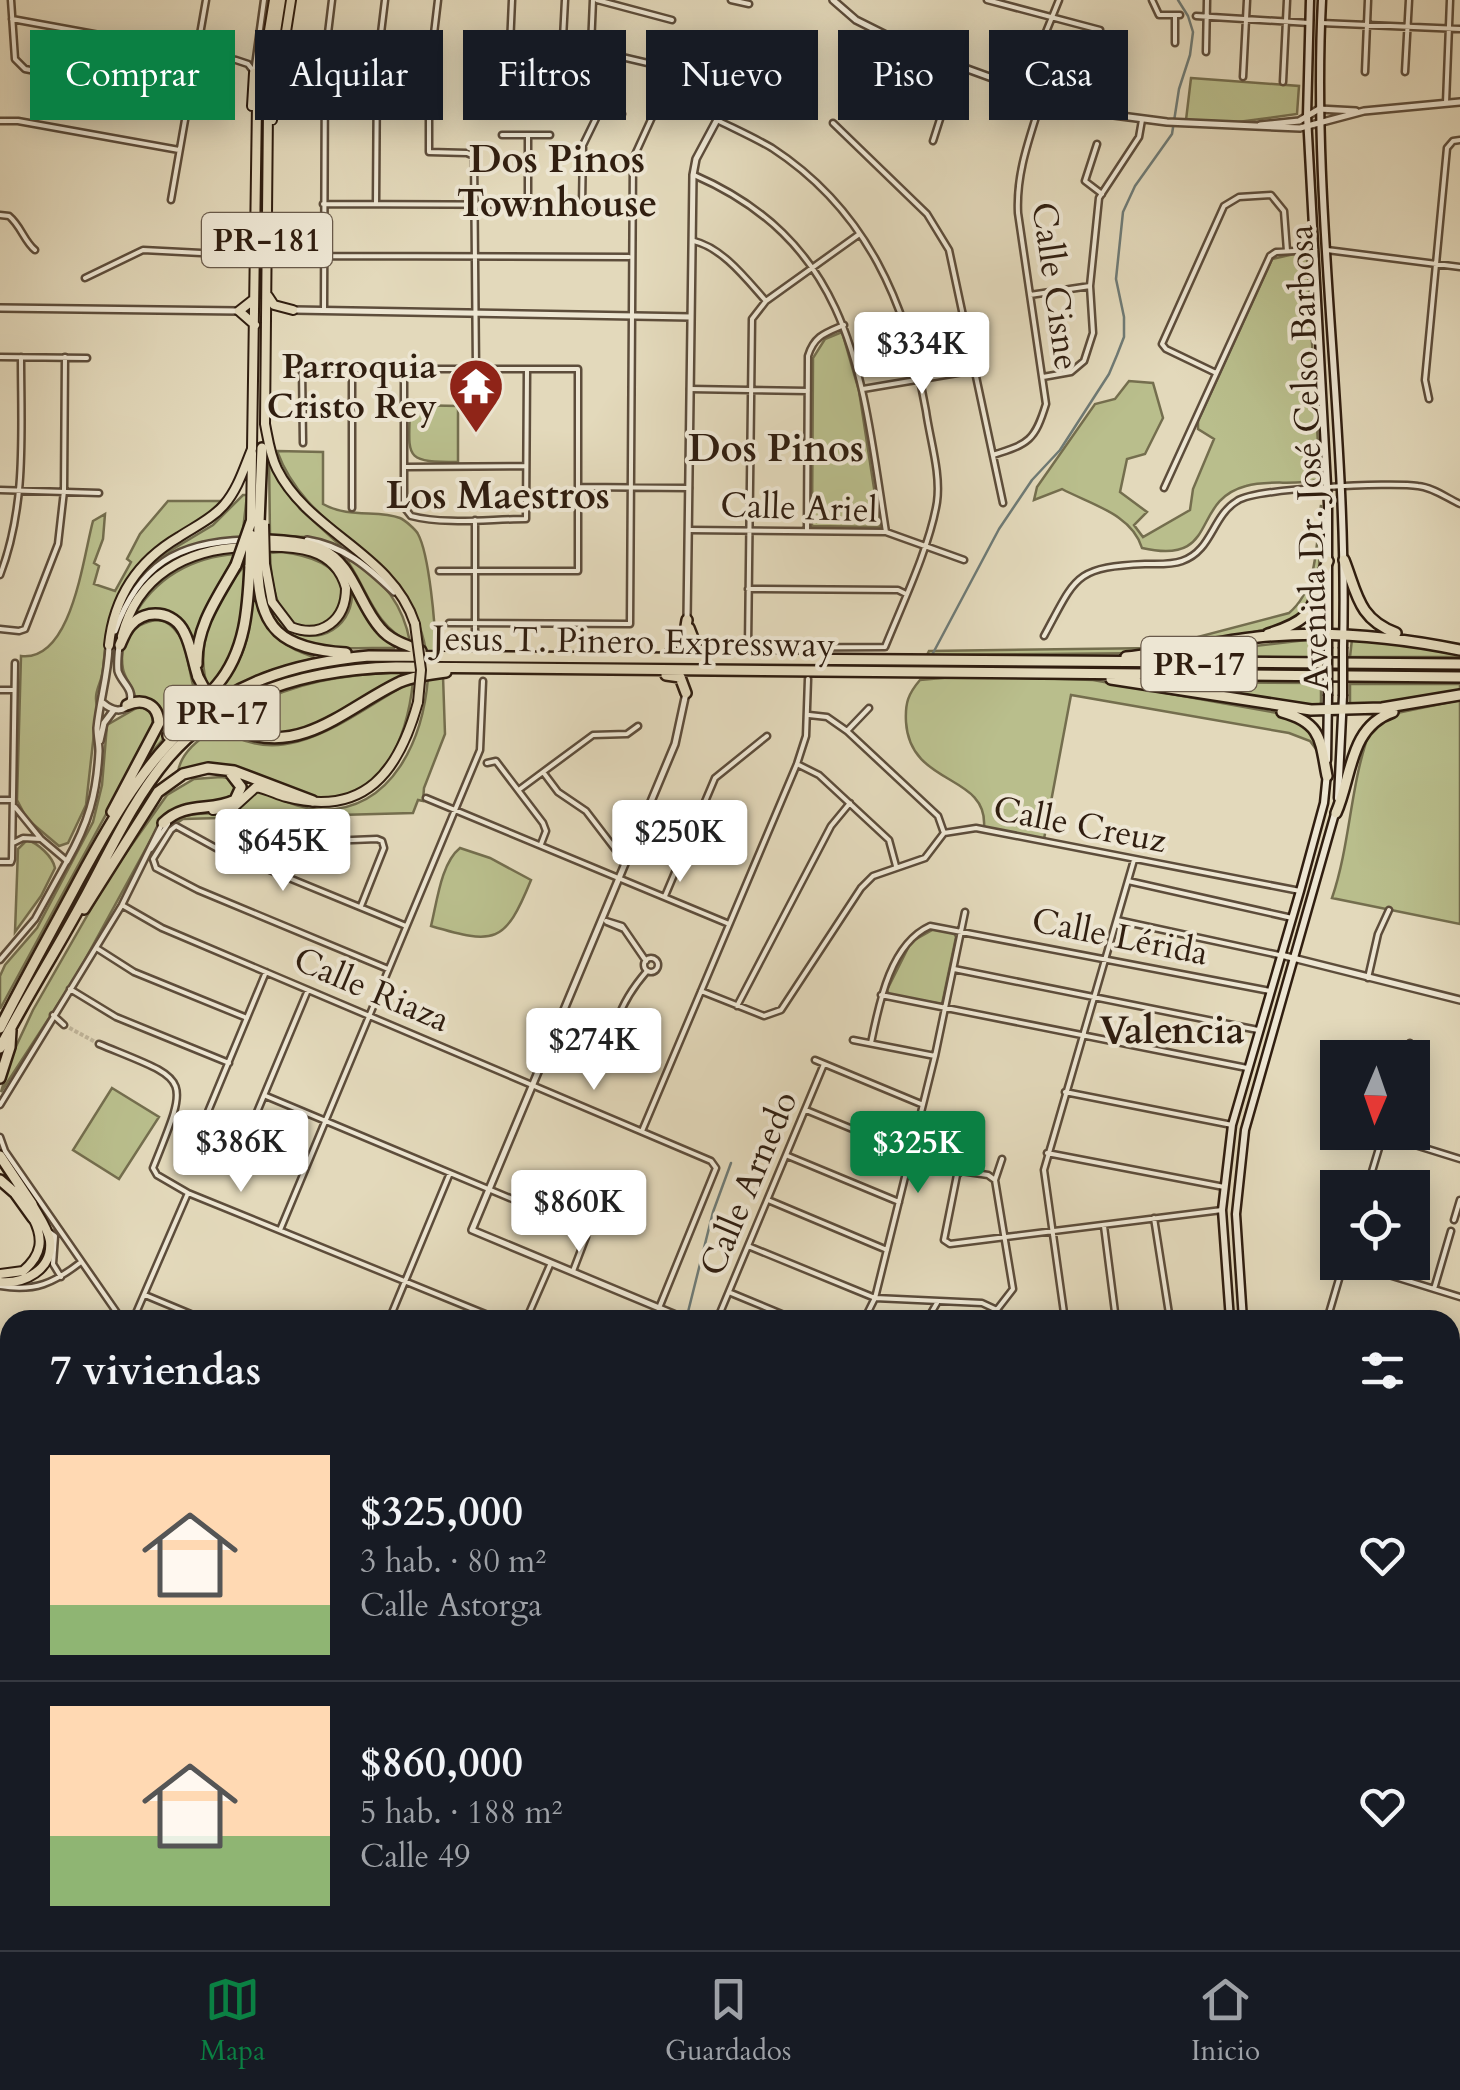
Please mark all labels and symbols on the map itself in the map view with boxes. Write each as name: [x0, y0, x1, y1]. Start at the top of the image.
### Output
district label: Dos Pinos Townhouse: [457, 134, 657, 230]
street label: Calle Cisne: [1019, 199, 1091, 373]
road number: PR-181: [202, 213, 332, 267]
street label: Avenida Dr. José Celso Barbosa: [1277, 224, 1341, 692]
pin: $334K: [852, 312, 992, 397]
place label: Parroquia Cristo Rey: [267, 343, 437, 431]
temple icon: Parroquia Cristo Rey: [446, 356, 506, 435]
district label: Dos Pinos: [688, 423, 864, 475]
district label: Los Maestros: [386, 470, 610, 522]
street label: Calle Ariel: [720, 481, 878, 535]
street label: Jesus T. Pinero Expressway: [427, 614, 836, 670]
road number: PR-17: [1142, 637, 1256, 691]
road number: PR-17: [164, 686, 280, 740]
street label: Calle Creuz: [989, 785, 1171, 865]
pin: $250K: [610, 800, 750, 885]
pin: $645K: [213, 809, 353, 894]
street label: Calle Lérida: [1028, 896, 1212, 978]
street label: Calle Riaza: [286, 936, 457, 1044]
district label: Valencia: [1099, 1005, 1245, 1057]
pin: $274K: [524, 1008, 664, 1093]
north arrow: [1320, 1040, 1430, 1150]
street label: Calle Arnedo: [689, 1084, 809, 1283]
pin: $386K: [171, 1110, 311, 1195]
pin: $325K: [848, 1111, 988, 1196]
pin: $860K: [509, 1170, 649, 1255]

